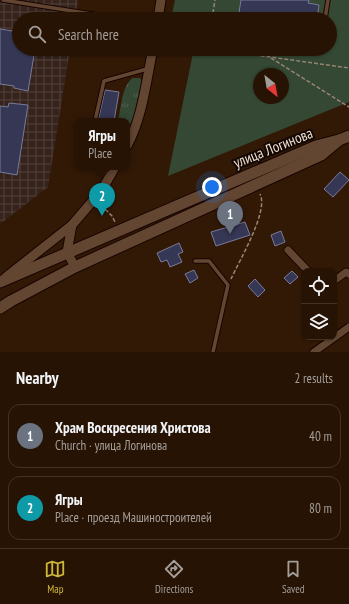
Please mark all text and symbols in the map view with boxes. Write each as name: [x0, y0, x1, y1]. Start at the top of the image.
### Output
search box: [12, 12, 337, 56]
icon: search: [26, 23, 48, 45]
text: Search here: [58, 25, 119, 44]
north arrow: [253, 68, 289, 104]
popup: [74, 118, 130, 170]
street label: улица Логинова: [230, 123, 315, 172]
text: Ягры: [88, 126, 116, 145]
text: Place: [88, 145, 112, 162]
your location: [202, 177, 222, 197]
pin: 2: [89, 183, 115, 216]
pin: 1: [217, 201, 243, 234]
map controls: [301, 268, 337, 340]
button: locate: [301, 268, 337, 304]
button: layers: [301, 304, 337, 340]
text: Nearby: [16, 367, 59, 389]
text: 2 results: [294, 370, 333, 387]
text: Храм Воскресения Христова: [55, 418, 211, 437]
text: 1: [27, 428, 33, 445]
text: 40 m: [309, 428, 332, 445]
text: Church · улица Логинова: [55, 437, 167, 454]
text: Ягры: [55, 490, 83, 509]
text: 2: [27, 500, 33, 517]
text: 80 m: [309, 500, 332, 517]
text: Place · проезд Машиностроителей: [55, 509, 212, 526]
tab: Map: [44, 558, 66, 596]
tab: Directions: [155, 558, 193, 596]
tab: Saved: [282, 558, 305, 596]

